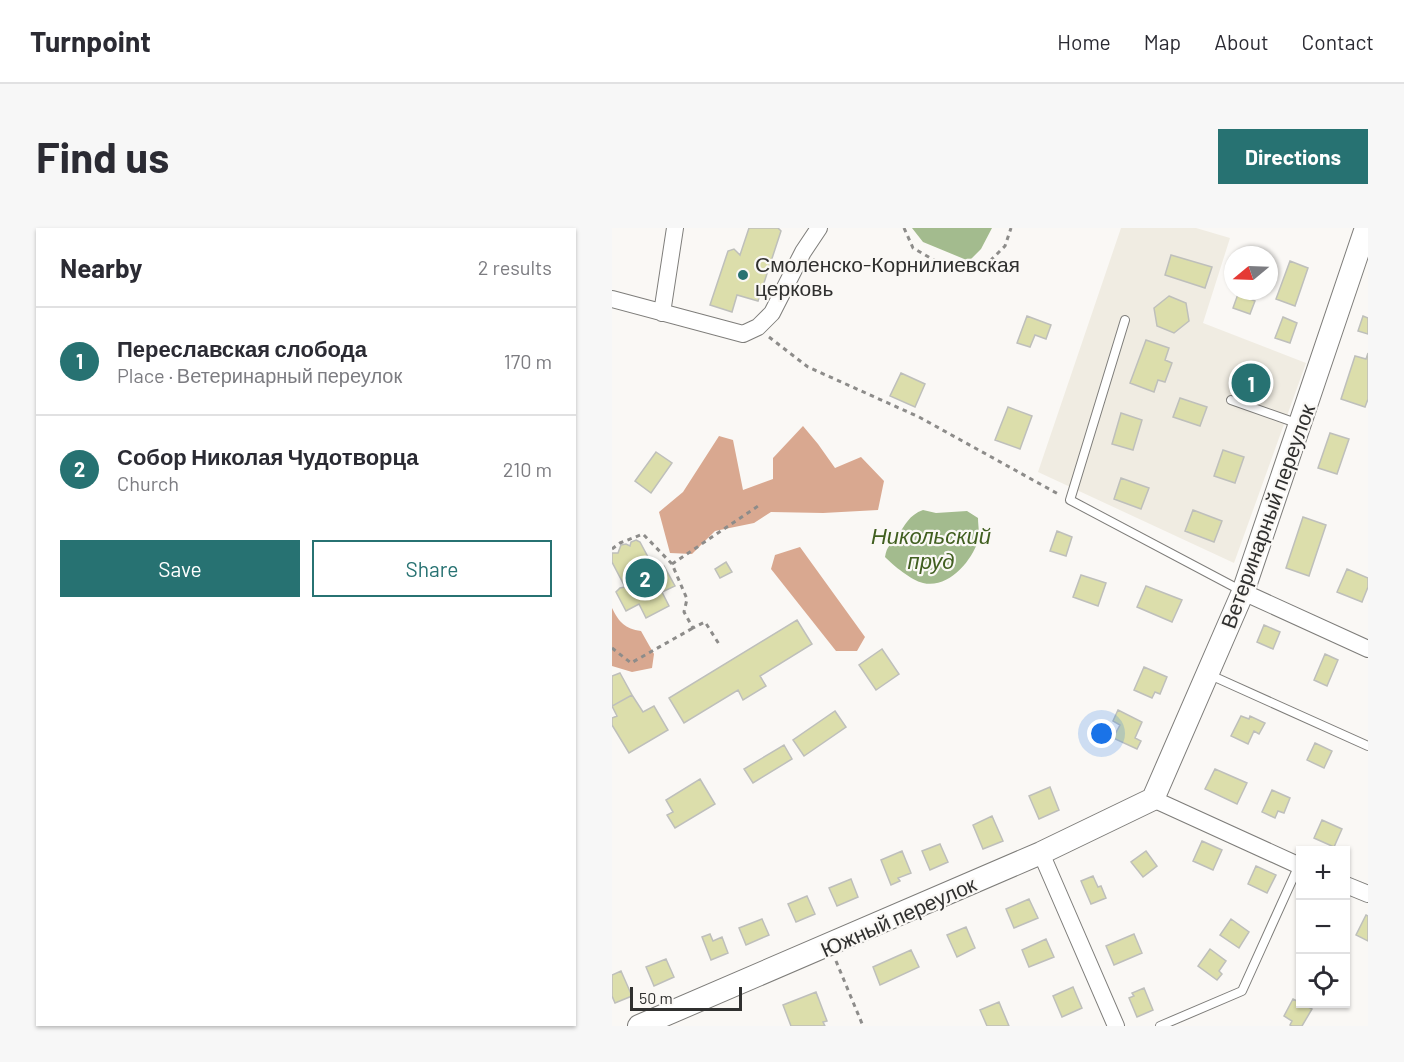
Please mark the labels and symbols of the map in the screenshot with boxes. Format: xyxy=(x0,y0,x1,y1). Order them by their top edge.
north arrow xyxy=(1224,246,1278,300)
place label: Смоленско-Корнилиевская церковь xyxy=(755,251,1020,300)
marker: Смоленско-Корнилиевская церковь xyxy=(736,268,750,282)
pin: 1 xyxy=(1232,360,1270,406)
street label: Ветеринарный переулок xyxy=(1215,400,1319,631)
water label: Никольский пруд xyxy=(871,522,991,574)
pin: 2 xyxy=(626,556,664,600)
your location xyxy=(1087,719,1116,748)
street label: Южный переулок xyxy=(816,870,980,961)
scale bar xyxy=(630,984,742,1012)

